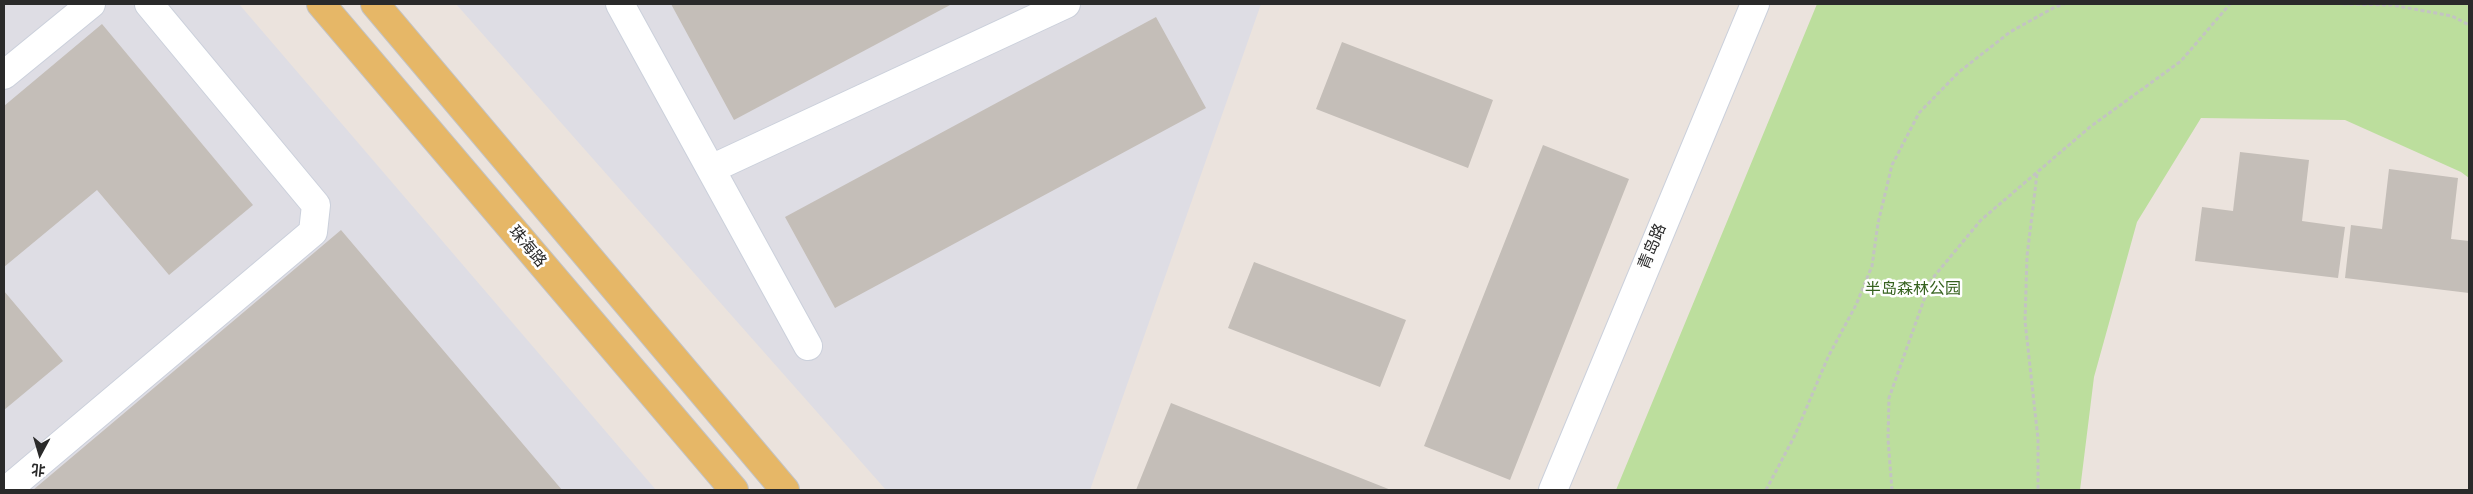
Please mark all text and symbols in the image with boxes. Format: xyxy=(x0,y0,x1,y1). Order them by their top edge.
street label: 青岛路 xyxy=(1635,221,1671,273)
street label: 珠海路 xyxy=(504,222,550,272)
park label: 半岛森林公园 xyxy=(1865,280,1961,300)
north arrow xyxy=(15,429,65,479)
text: 北 xyxy=(31,460,46,479)

